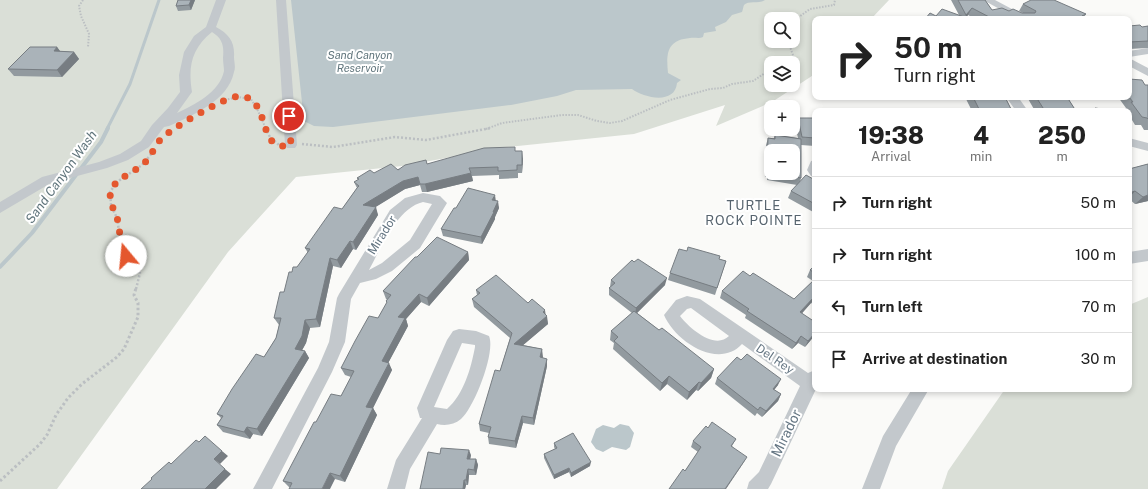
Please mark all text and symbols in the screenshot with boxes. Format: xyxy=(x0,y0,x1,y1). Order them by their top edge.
map controls xyxy=(764,12,800,180)
button: search xyxy=(764,12,800,48)
text: 50 m xyxy=(894,31,962,64)
icon: right xyxy=(828,32,880,84)
water label: Sand Canyon Reservoir xyxy=(328,49,392,74)
button: layers xyxy=(764,56,800,92)
text: Turn right xyxy=(894,65,976,86)
pin xyxy=(272,99,306,133)
button: + xyxy=(764,100,800,136)
icon: arrive xyxy=(278,105,300,127)
text: 19:38 xyxy=(858,121,924,149)
text: 4 xyxy=(973,121,989,149)
text: 250 xyxy=(1038,121,1086,149)
water label: Sand Canyon Wash xyxy=(22,128,100,226)
button: − xyxy=(764,144,800,180)
text: Arrival xyxy=(871,149,911,164)
text: min xyxy=(970,149,992,164)
text: m xyxy=(1056,149,1068,164)
icon: right xyxy=(828,192,850,214)
text: Turn right xyxy=(862,194,932,211)
text: 50 m xyxy=(1081,194,1116,211)
district label: TURTLE ROCK POINTE xyxy=(705,198,803,228)
street label: Mirador xyxy=(365,213,400,257)
position arrow xyxy=(105,235,147,277)
icon: right xyxy=(828,244,850,266)
text: Turn right xyxy=(862,246,932,263)
text: 100 m xyxy=(1075,246,1116,263)
icon: left xyxy=(828,296,850,318)
text: Turn left xyxy=(862,298,923,315)
text: 70 m xyxy=(1081,298,1116,315)
street label: Del Rey xyxy=(753,341,797,377)
icon: arrive xyxy=(828,348,850,370)
text: Arrive at destination xyxy=(862,350,1007,367)
text: 30 m xyxy=(1081,350,1116,367)
street label: Mirador xyxy=(768,407,804,459)

